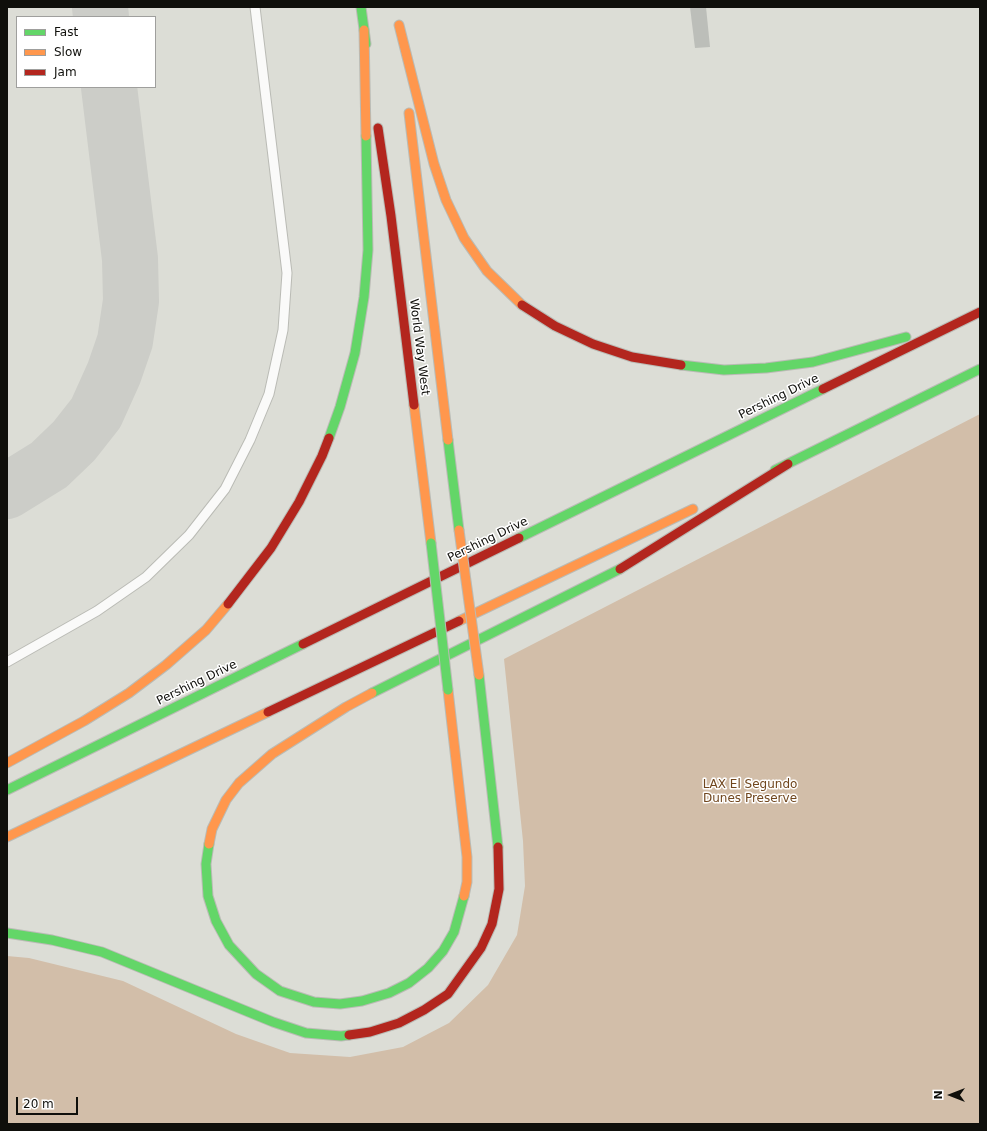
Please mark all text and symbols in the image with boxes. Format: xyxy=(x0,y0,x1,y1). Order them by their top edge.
legend xyxy=(16,16,156,88)
text: Fast xyxy=(54,25,78,39)
text: Slow xyxy=(54,45,82,59)
text: Jam xyxy=(54,65,77,79)
street label: World Way West xyxy=(406,298,432,396)
street label: Pershing Drive xyxy=(737,371,821,423)
street label: Pershing Drive xyxy=(446,514,530,566)
street label: Pershing Drive xyxy=(155,657,239,709)
park label: LAX El Segundo Dunes Preserve xyxy=(703,778,797,806)
north arrow xyxy=(931,1075,971,1115)
scale bar xyxy=(18,1089,80,1115)
text: N xyxy=(932,1090,945,1100)
text: 20 m xyxy=(23,1097,54,1111)

